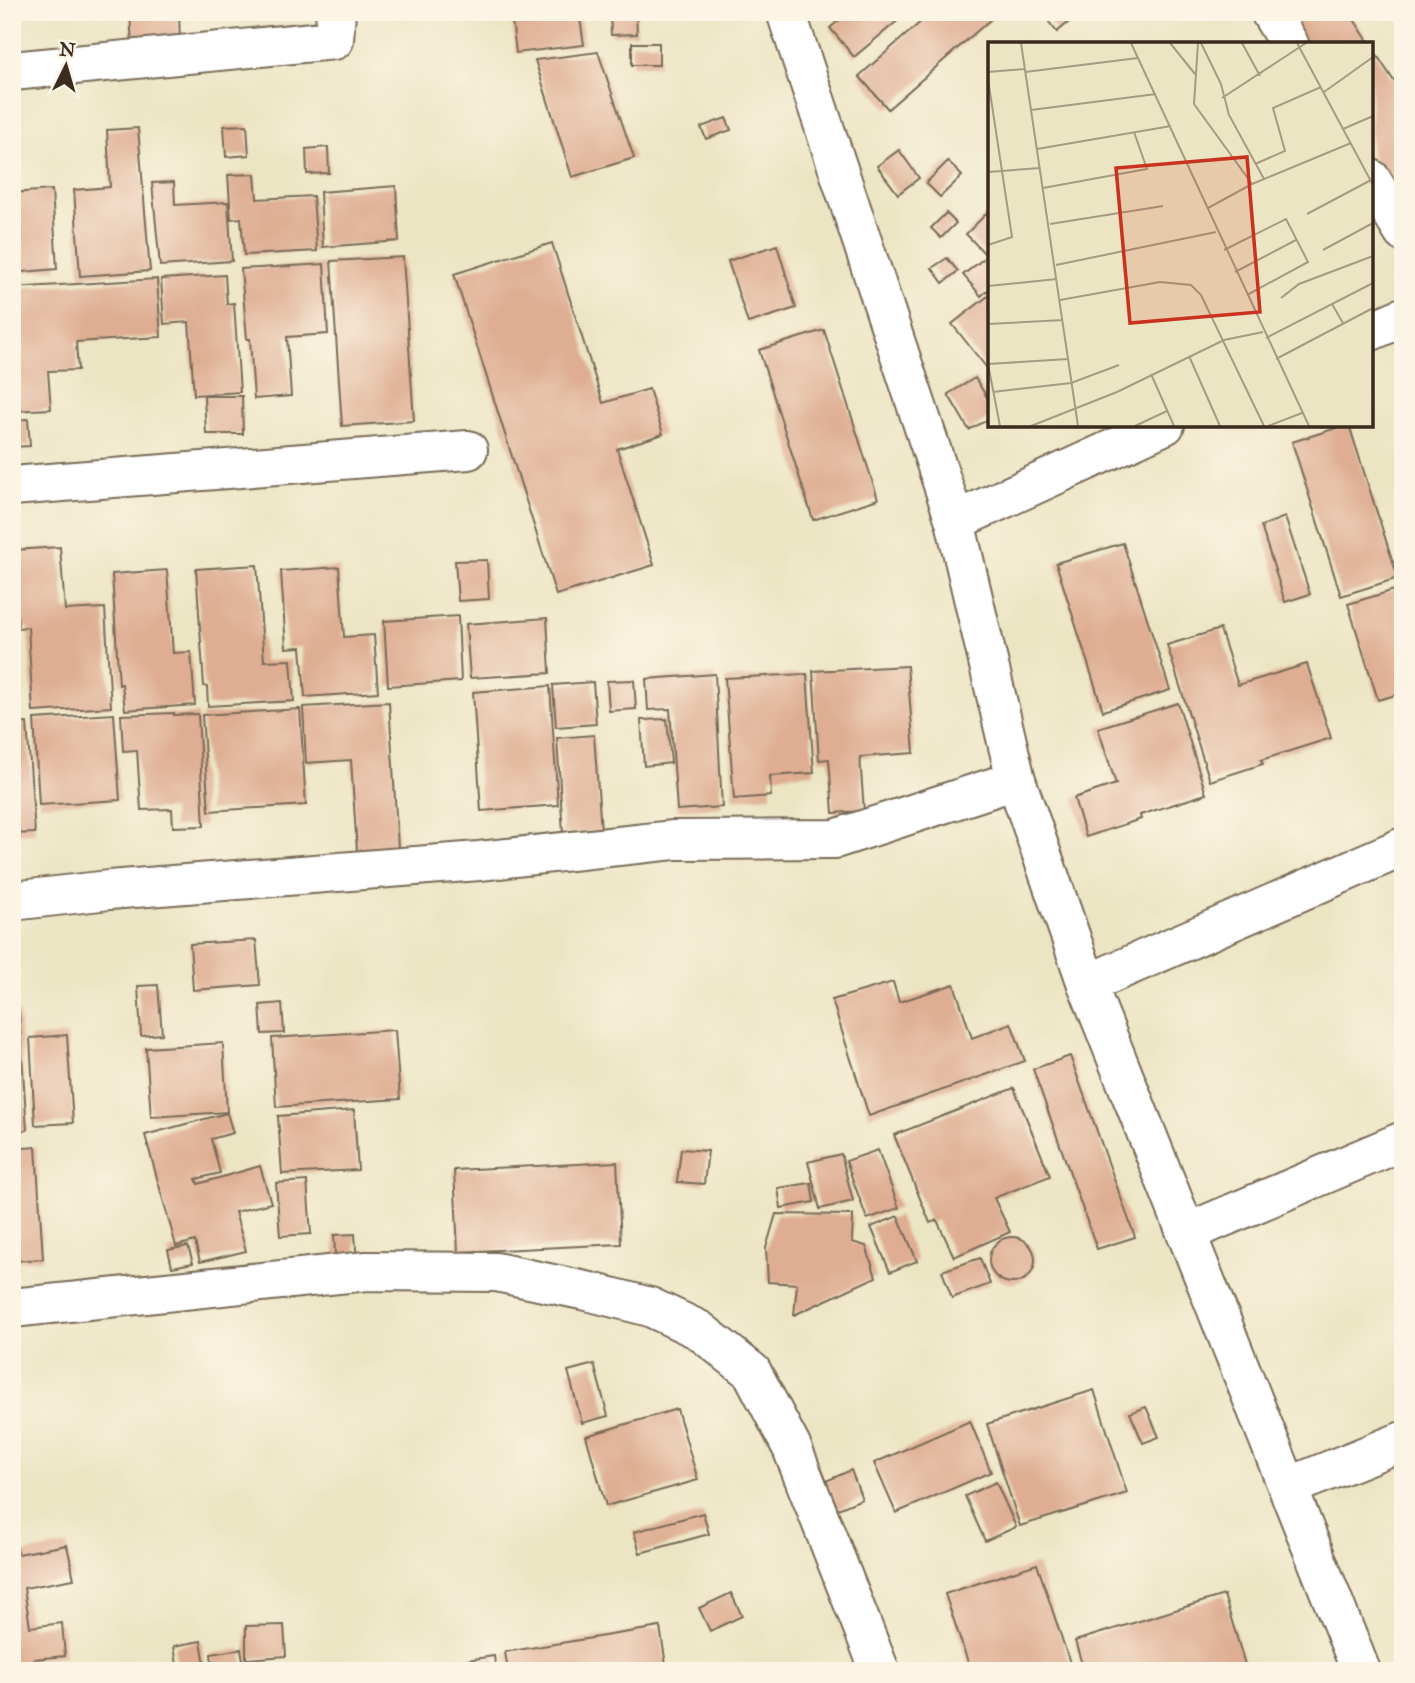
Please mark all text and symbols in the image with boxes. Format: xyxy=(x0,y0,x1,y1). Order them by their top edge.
north arrow xyxy=(32,32,102,102)
text: N xyxy=(58,37,76,62)
inset map xyxy=(988,42,1373,427)

